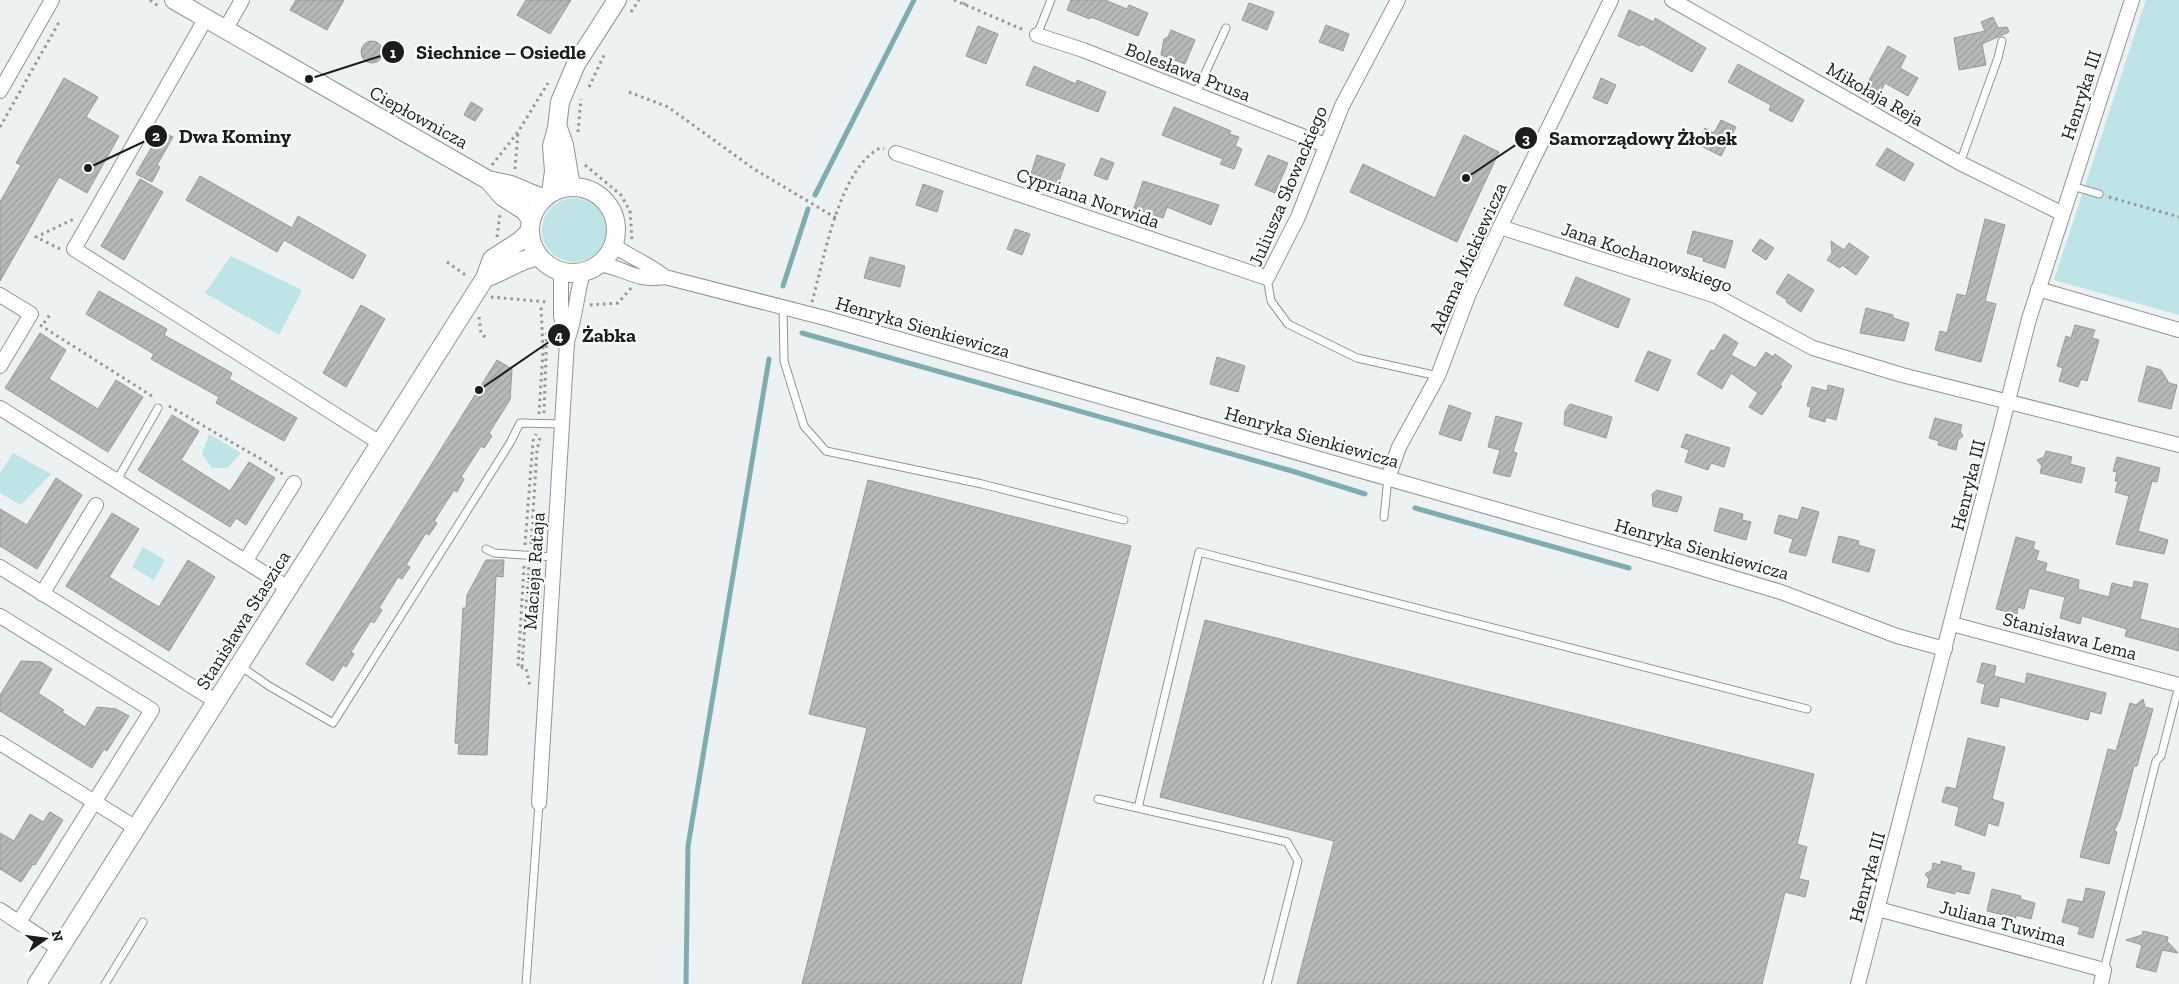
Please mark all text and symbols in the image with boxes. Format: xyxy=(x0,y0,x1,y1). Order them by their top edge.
callout: Siechnice – Osiedle xyxy=(381,35,596,70)
street label: Bolesława Prusa xyxy=(1122,37,1254,107)
text: Siechnice – Osiedle xyxy=(416,40,586,64)
text: 1 xyxy=(390,44,396,62)
street label: Henryka III xyxy=(2056,47,2106,143)
street label: Mikołaja Reja xyxy=(1822,57,1928,131)
street label: Ciepłownicza xyxy=(366,80,472,154)
street label: Juliusza Słowackiego xyxy=(1244,102,1332,270)
callout: Dwa Kominy xyxy=(143,118,301,153)
callout: Samorządowy Żłobek xyxy=(1513,121,1747,156)
text: Dwa Kominy xyxy=(179,124,292,148)
text: Samorządowy Żłobek xyxy=(1549,126,1737,150)
text: 2 xyxy=(152,127,160,145)
text: 3 xyxy=(1522,130,1530,148)
street label: Cypriana Norwida xyxy=(1013,163,1163,233)
street label: Adama Mickiewicza xyxy=(1424,179,1512,337)
street label: Jana Kochanowskiego xyxy=(1559,217,1736,297)
street label: Henryka Sienkiewicza xyxy=(833,291,1013,363)
callout: Żabka xyxy=(547,318,646,353)
text: Żabka xyxy=(582,323,636,347)
text: 4 xyxy=(555,327,564,345)
street label: Henryka Sienkiewicza xyxy=(1222,401,1402,473)
street label: Henryka III xyxy=(1946,437,1990,533)
street label: Macieja Rataja xyxy=(518,511,550,631)
street label: Henryka Sienkiewicza xyxy=(1612,513,1792,585)
street label: Stanisława Staszica xyxy=(191,546,295,694)
street label: Stanisława Lema xyxy=(2000,607,2140,665)
street label: Henryka III xyxy=(1844,829,1890,925)
street label: Juliana Tuwima xyxy=(1937,895,2069,951)
north arrow xyxy=(20,914,70,964)
text: N xyxy=(48,929,67,944)

